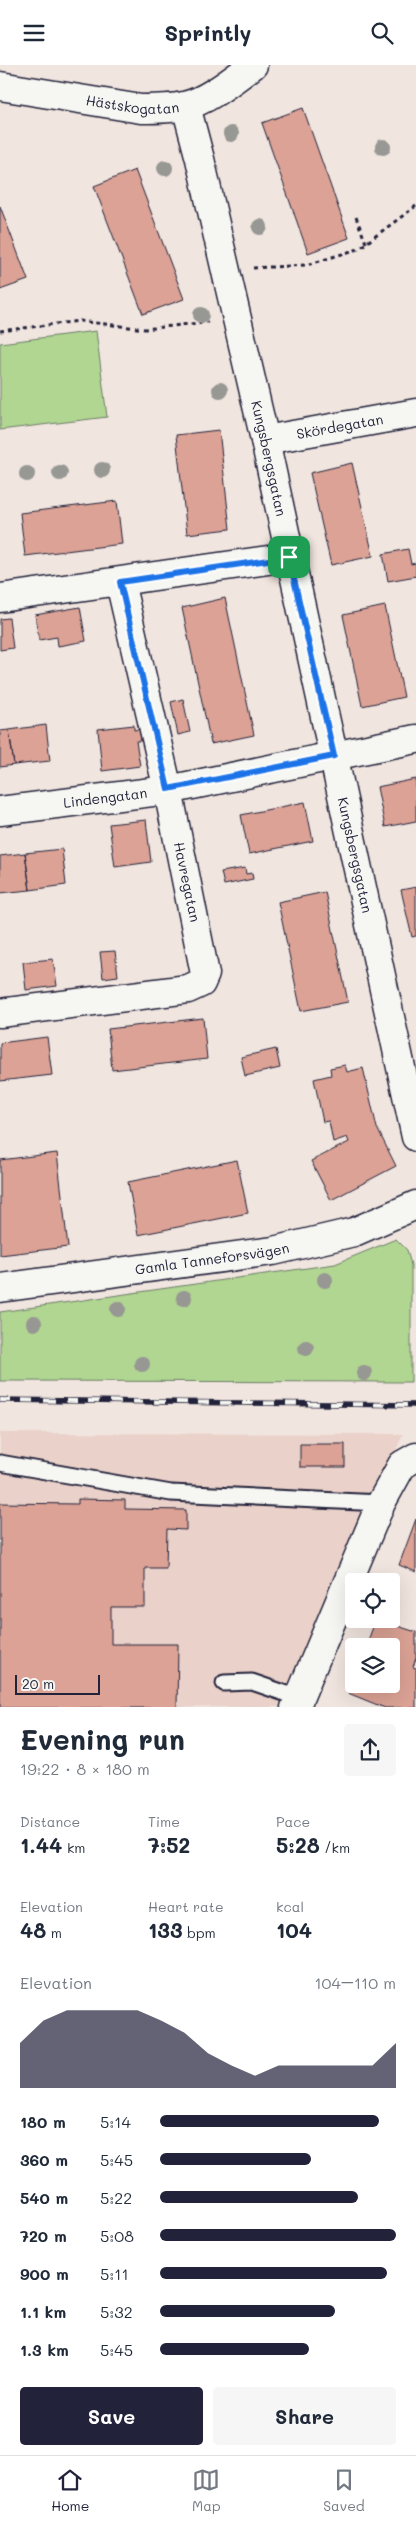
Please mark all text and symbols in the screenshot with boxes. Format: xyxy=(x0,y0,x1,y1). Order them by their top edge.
text: Sprintly xyxy=(165,18,251,47)
icon: menu xyxy=(20,19,48,47)
icon: search xyxy=(368,19,396,47)
street label: Hästskogatan xyxy=(85,90,180,118)
street label: Kungsbergsgatan xyxy=(247,399,291,518)
street label: Skördegatan xyxy=(295,409,385,443)
pin xyxy=(268,536,310,578)
icon: arrive xyxy=(275,543,303,571)
street label: Lindengatan xyxy=(62,783,148,812)
street label: Kungsbergsgatan xyxy=(334,795,377,915)
street label: Havregatan xyxy=(170,840,205,924)
street label: Gamla Tanneforsvägen xyxy=(134,1238,291,1279)
map controls xyxy=(345,1573,400,1693)
button: locate xyxy=(345,1573,400,1628)
button: layers xyxy=(345,1638,400,1693)
scale bar xyxy=(15,1673,100,1696)
text: 20 m xyxy=(22,1674,54,1693)
text: Evening run xyxy=(20,1721,185,1757)
button: share xyxy=(344,1724,396,1776)
text: 19:22 · 8 × 180 m xyxy=(20,1758,150,1779)
text: Distance xyxy=(20,1812,80,1831)
text: Time xyxy=(148,1812,180,1831)
text: Pace xyxy=(276,1812,310,1831)
text: 1.44 xyxy=(20,1831,62,1858)
text: 7:52 xyxy=(148,1831,190,1858)
text: 5:28 xyxy=(276,1831,320,1858)
text: km xyxy=(62,1838,85,1857)
text: /km xyxy=(320,1838,350,1857)
text: Elevation xyxy=(20,1897,83,1916)
text: Heart rate xyxy=(148,1897,224,1916)
text: kcal xyxy=(276,1897,304,1916)
text: 48 xyxy=(20,1916,46,1943)
text: 133 xyxy=(148,1916,183,1943)
text: 104 xyxy=(276,1916,312,1943)
text: m xyxy=(46,1923,62,1942)
text: bpm xyxy=(183,1923,216,1942)
text: Elevation xyxy=(20,1972,92,1993)
text: 104–110 m xyxy=(314,1972,396,1993)
text: 180 m xyxy=(20,2111,66,2132)
text: 5:14 xyxy=(100,2111,131,2132)
text: 360 m xyxy=(20,2149,68,2170)
text: 5:45 xyxy=(100,2149,133,2170)
text: 540 m xyxy=(20,2187,68,2208)
text: 5:22 xyxy=(100,2187,132,2208)
text: 720 m xyxy=(20,2225,67,2246)
text: 5:08 xyxy=(100,2225,134,2246)
text: 900 m xyxy=(20,2263,69,2284)
text: 5:11 xyxy=(100,2263,129,2284)
text: 1.1 km xyxy=(20,2301,66,2322)
text: 5:32 xyxy=(100,2301,133,2322)
text: 1.3 km xyxy=(20,2339,69,2360)
text: 5:45 xyxy=(100,2339,133,2360)
button: Save xyxy=(20,2387,203,2445)
button: Share xyxy=(213,2387,396,2445)
tab: Home xyxy=(51,2466,89,2515)
tab: Map xyxy=(192,2466,221,2515)
tab: Saved xyxy=(323,2466,365,2515)

